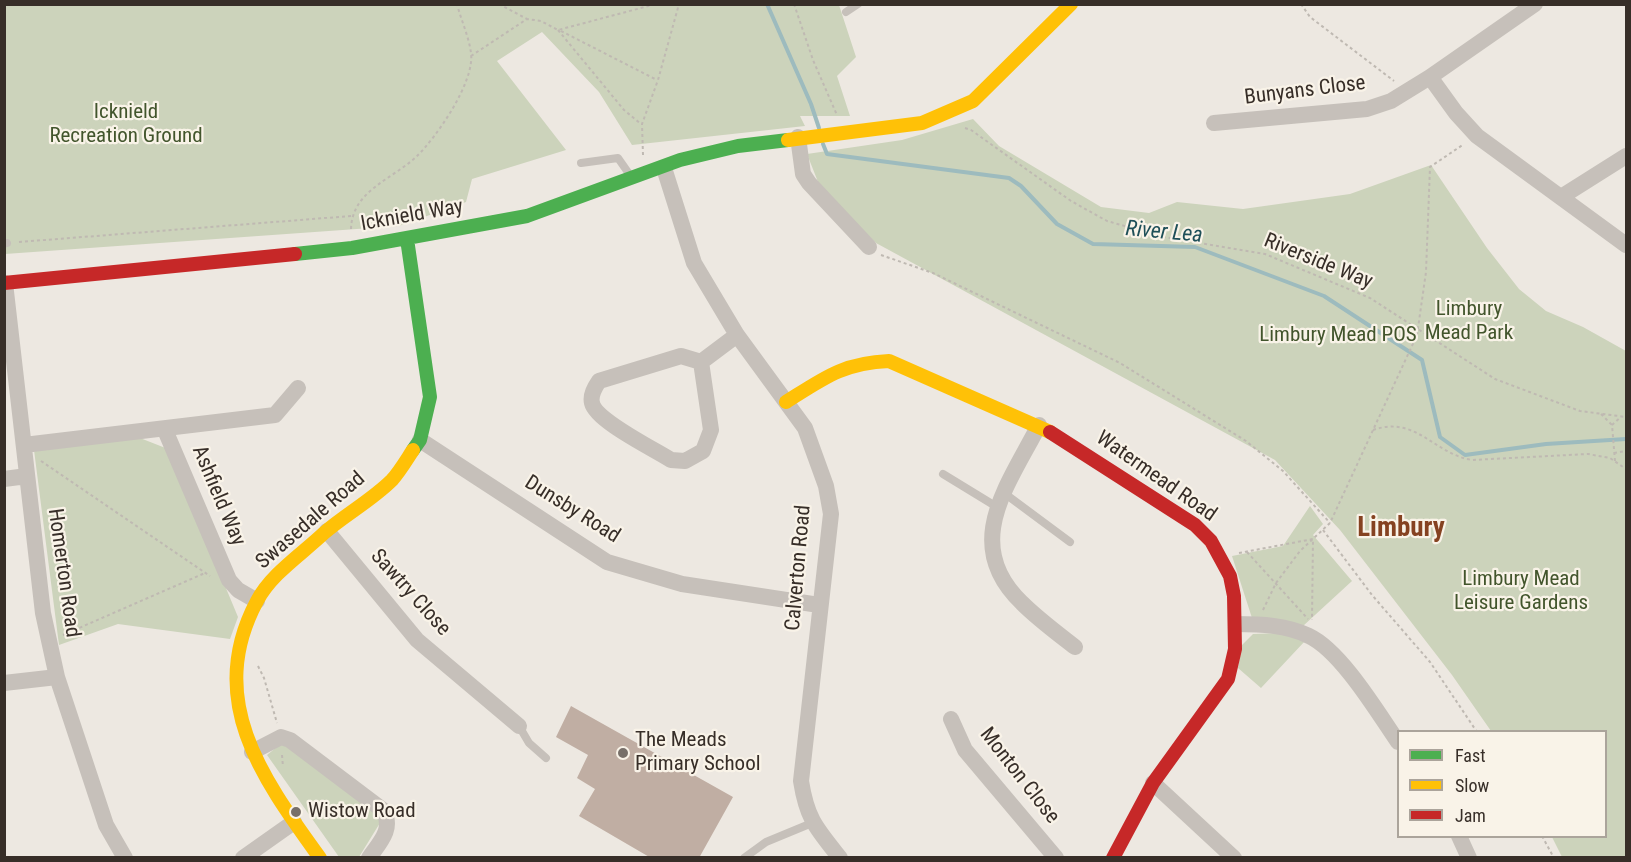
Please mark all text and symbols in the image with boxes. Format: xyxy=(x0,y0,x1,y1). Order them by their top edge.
street label: Bunyans Close xyxy=(1243,71,1367,111)
park label: Icknield Recreation Ground xyxy=(49,100,203,150)
street label: Icknield Way xyxy=(359,195,465,237)
water label: River Lea xyxy=(1124,216,1204,250)
street label: Riverside Way xyxy=(1260,229,1376,295)
park label: Limbury Mead Park xyxy=(1425,297,1513,347)
park label: Limbury Mead POS xyxy=(1259,323,1417,349)
street label: Watermead Road xyxy=(1091,426,1221,528)
street label: Ashfield Way xyxy=(186,442,250,550)
street label: Swasedale Road xyxy=(251,467,371,575)
street label: Dunsby Road xyxy=(520,471,624,549)
street label: Calverton Road xyxy=(781,504,817,632)
street label: Homerton Road xyxy=(41,507,85,639)
district label: Limbury xyxy=(1357,513,1445,545)
street label: Sawtry Close xyxy=(365,545,455,641)
park label: Limbury Mead Leisure Gardens xyxy=(1454,567,1588,617)
street label: Monton Close xyxy=(974,723,1064,829)
place label: The Meads Primary School xyxy=(635,728,761,778)
legend xyxy=(1397,730,1607,838)
text: Fast xyxy=(1455,745,1486,766)
marker: The Meads Primary School xyxy=(616,746,630,760)
text: Slow xyxy=(1455,775,1489,796)
place label: Wistow Road xyxy=(308,799,416,825)
marker: Wistow Road xyxy=(289,805,303,819)
text: Jam xyxy=(1455,805,1486,826)

